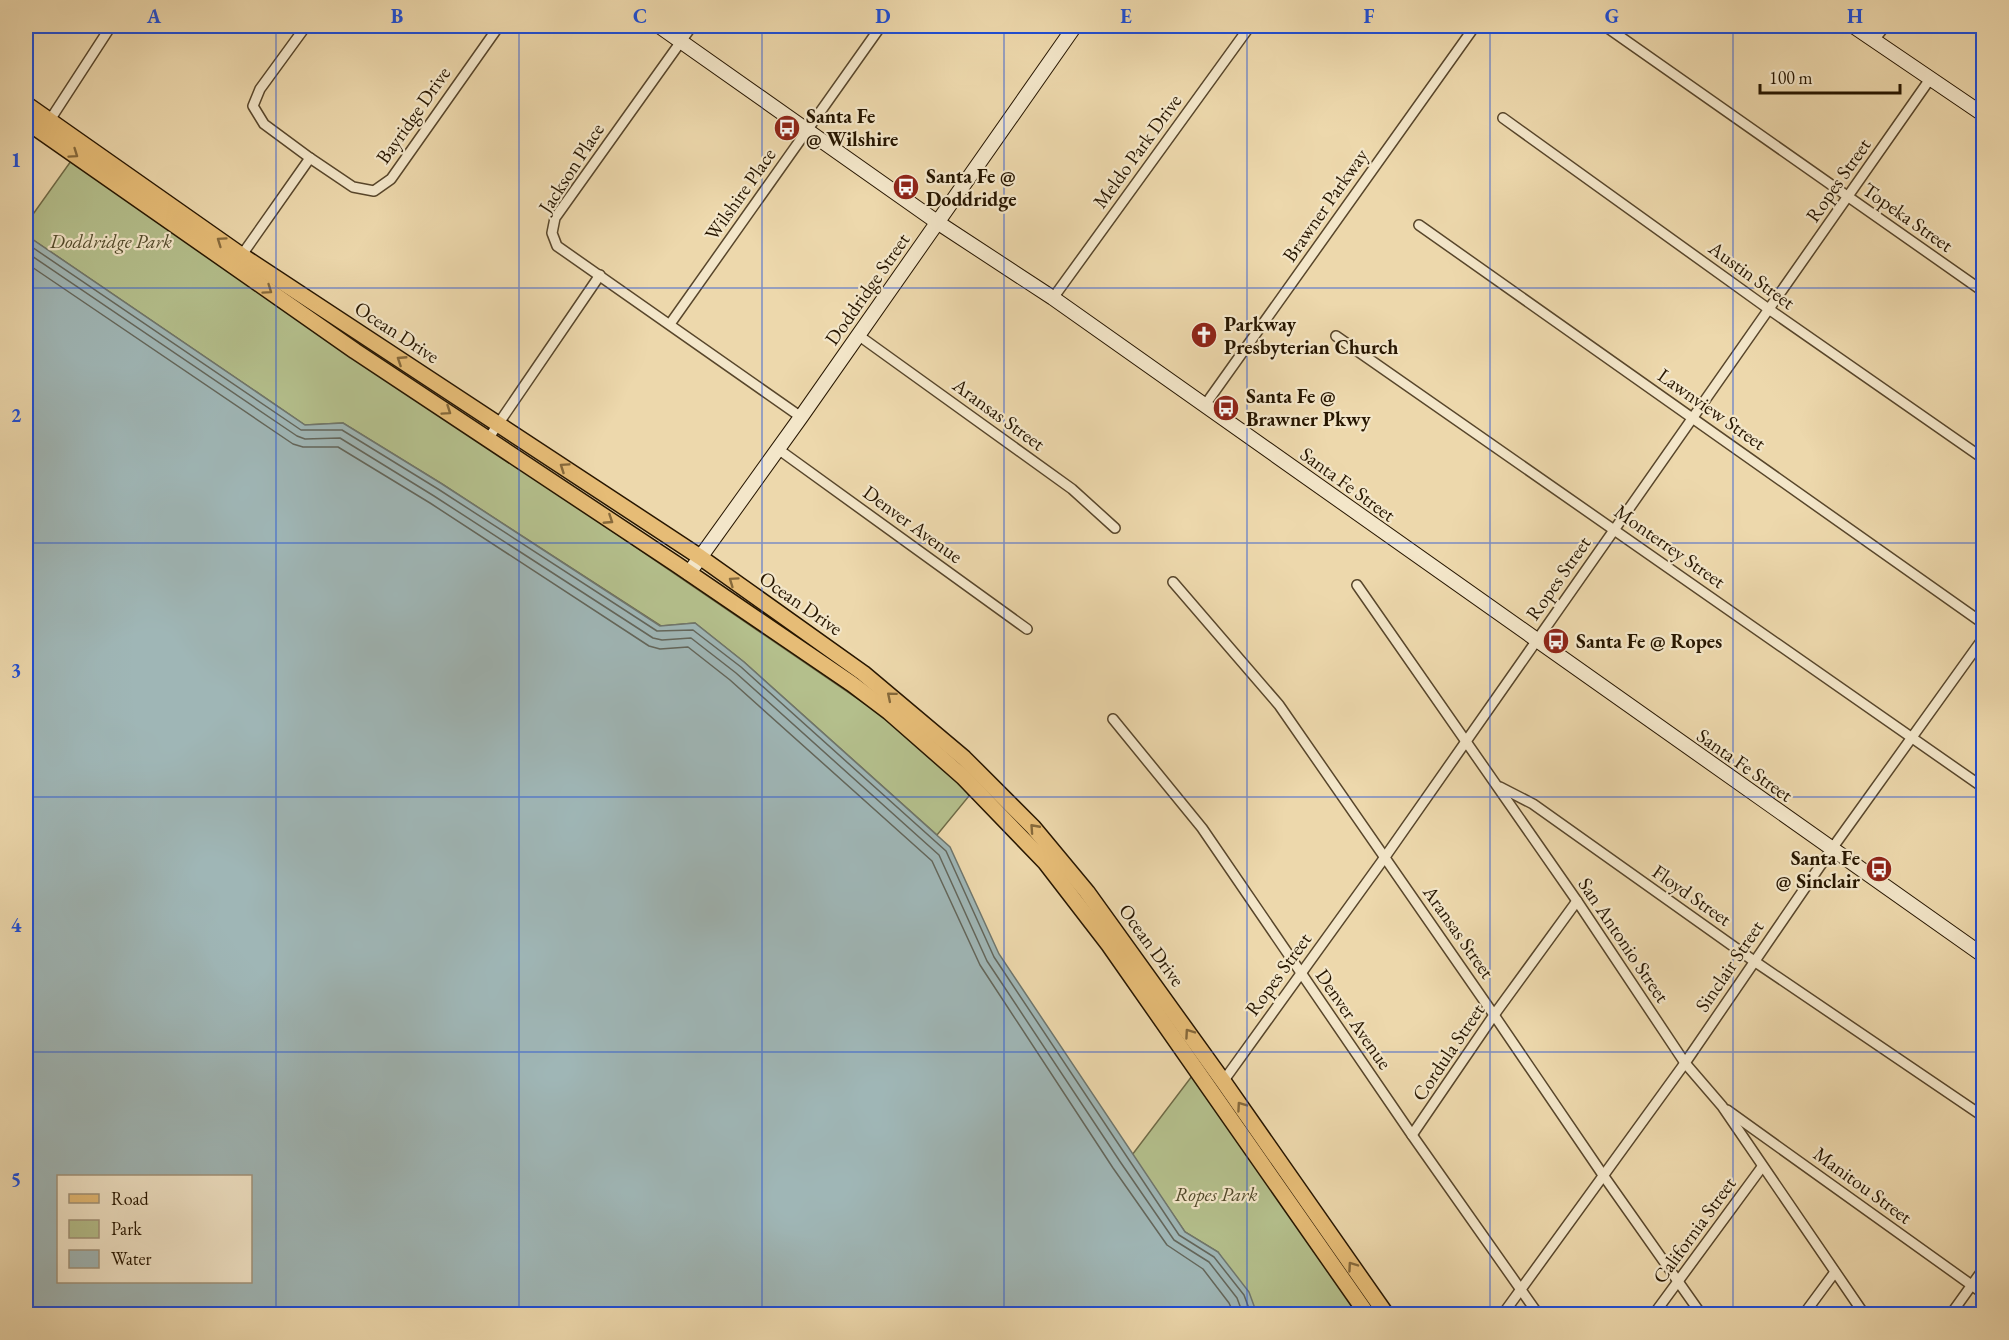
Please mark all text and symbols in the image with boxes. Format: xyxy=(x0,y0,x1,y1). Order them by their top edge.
text: A xyxy=(146,3,162,29)
text: B xyxy=(391,3,403,29)
text: C xyxy=(633,3,647,29)
text: D xyxy=(875,3,891,29)
text: E xyxy=(1120,3,1132,29)
text: F xyxy=(1364,3,1375,29)
text: G xyxy=(1605,3,1619,29)
text: H xyxy=(1847,3,1863,29)
scale bar xyxy=(1760,57,1900,95)
street label: Bayridge Drive xyxy=(370,61,456,169)
text: 100 m xyxy=(1769,66,1813,89)
street label: Meldo Park Drive xyxy=(1087,89,1187,213)
place label: Santa Fe @ Wilshire xyxy=(806,103,898,152)
bus stop icon: Santa Fe @ Wilshire xyxy=(772,113,802,143)
street label: Jackson Place xyxy=(531,118,610,220)
street label: Ropes Street xyxy=(1800,132,1877,227)
street label: Wilshire Place xyxy=(699,143,781,245)
street label: Brawner Parkway xyxy=(1276,143,1374,267)
text: 1 xyxy=(11,147,21,173)
one-way arrow xyxy=(67,147,78,158)
place label: Santa Fe @ Doddridge xyxy=(926,163,1017,212)
bus stop icon: Santa Fe @ Doddridge xyxy=(891,172,921,202)
street label: Topeka Street xyxy=(1858,176,1959,258)
street label: Doddridge Street xyxy=(819,227,916,350)
park label: Doddridge Park xyxy=(49,228,172,254)
street label: Austin Street xyxy=(1703,234,1801,315)
one-way arrow xyxy=(217,237,228,248)
one-way arrow xyxy=(261,283,272,294)
street label: Ocean Drive xyxy=(350,295,445,369)
place label: Parkway Presbyterian Church xyxy=(1224,311,1398,360)
church icon: Parkway Presbyterian Church xyxy=(1189,320,1219,350)
one-way arrow xyxy=(397,356,408,367)
street label: Lawnview Street xyxy=(1653,362,1772,456)
street label: Aransas Street xyxy=(947,371,1051,457)
place label: Santa Fe @ Brawner Pkwy xyxy=(1246,383,1371,432)
bus stop icon: Santa Fe @ Brawner Pkwy xyxy=(1211,393,1241,423)
text: 2 xyxy=(11,402,22,428)
one-way arrow xyxy=(440,404,451,415)
street label: Santa Fe Street xyxy=(1295,441,1401,528)
one-way arrow xyxy=(560,463,571,474)
street label: Denver Avenue xyxy=(858,479,968,569)
street label: Monterrey Street xyxy=(1609,498,1731,594)
one-way arrow xyxy=(602,513,613,524)
street label: Ropes Street xyxy=(1520,530,1597,625)
street label: Ocean Drive xyxy=(754,565,848,641)
one-way arrow xyxy=(729,577,740,588)
bus stop icon: Santa Fe @ Ropes xyxy=(1541,626,1571,656)
place label: Santa Fe @ Ropes xyxy=(1576,628,1722,654)
text: 3 xyxy=(11,657,21,683)
one-way arrow xyxy=(886,692,897,703)
street label: Santa Fe Street xyxy=(1692,722,1799,808)
one-way arrow xyxy=(1030,824,1041,834)
place label: Santa Fe @ Sinclair xyxy=(1776,845,1861,894)
bus stop icon: Santa Fe @ Sinclair xyxy=(1864,854,1894,884)
street label: Floyd Street xyxy=(1647,858,1737,932)
street label: San Antonio Street xyxy=(1572,872,1676,1008)
street label: Aransas Street xyxy=(1417,880,1501,984)
street label: Ocean Drive xyxy=(1113,899,1191,992)
text: 4 xyxy=(11,912,22,938)
street label: Sinclair Street xyxy=(1689,915,1770,1017)
street label: Ropes Street xyxy=(1239,927,1317,1021)
street label: Denver Avenue xyxy=(1310,964,1398,1075)
street label: Cordula Street xyxy=(1406,998,1491,1106)
one-way arrow xyxy=(1185,1029,1196,1040)
one-way arrow xyxy=(1237,1102,1248,1113)
street label: Manitou Street xyxy=(1809,1140,1918,1230)
text: 5 xyxy=(11,1166,21,1192)
street label: California Street xyxy=(1647,1171,1742,1288)
legend xyxy=(57,1175,252,1283)
park label: Ropes Park xyxy=(1175,1181,1257,1207)
text: Road xyxy=(111,1187,150,1210)
text: Park xyxy=(111,1217,142,1240)
text: Water xyxy=(111,1247,152,1270)
one-way arrow xyxy=(1348,1262,1359,1273)

